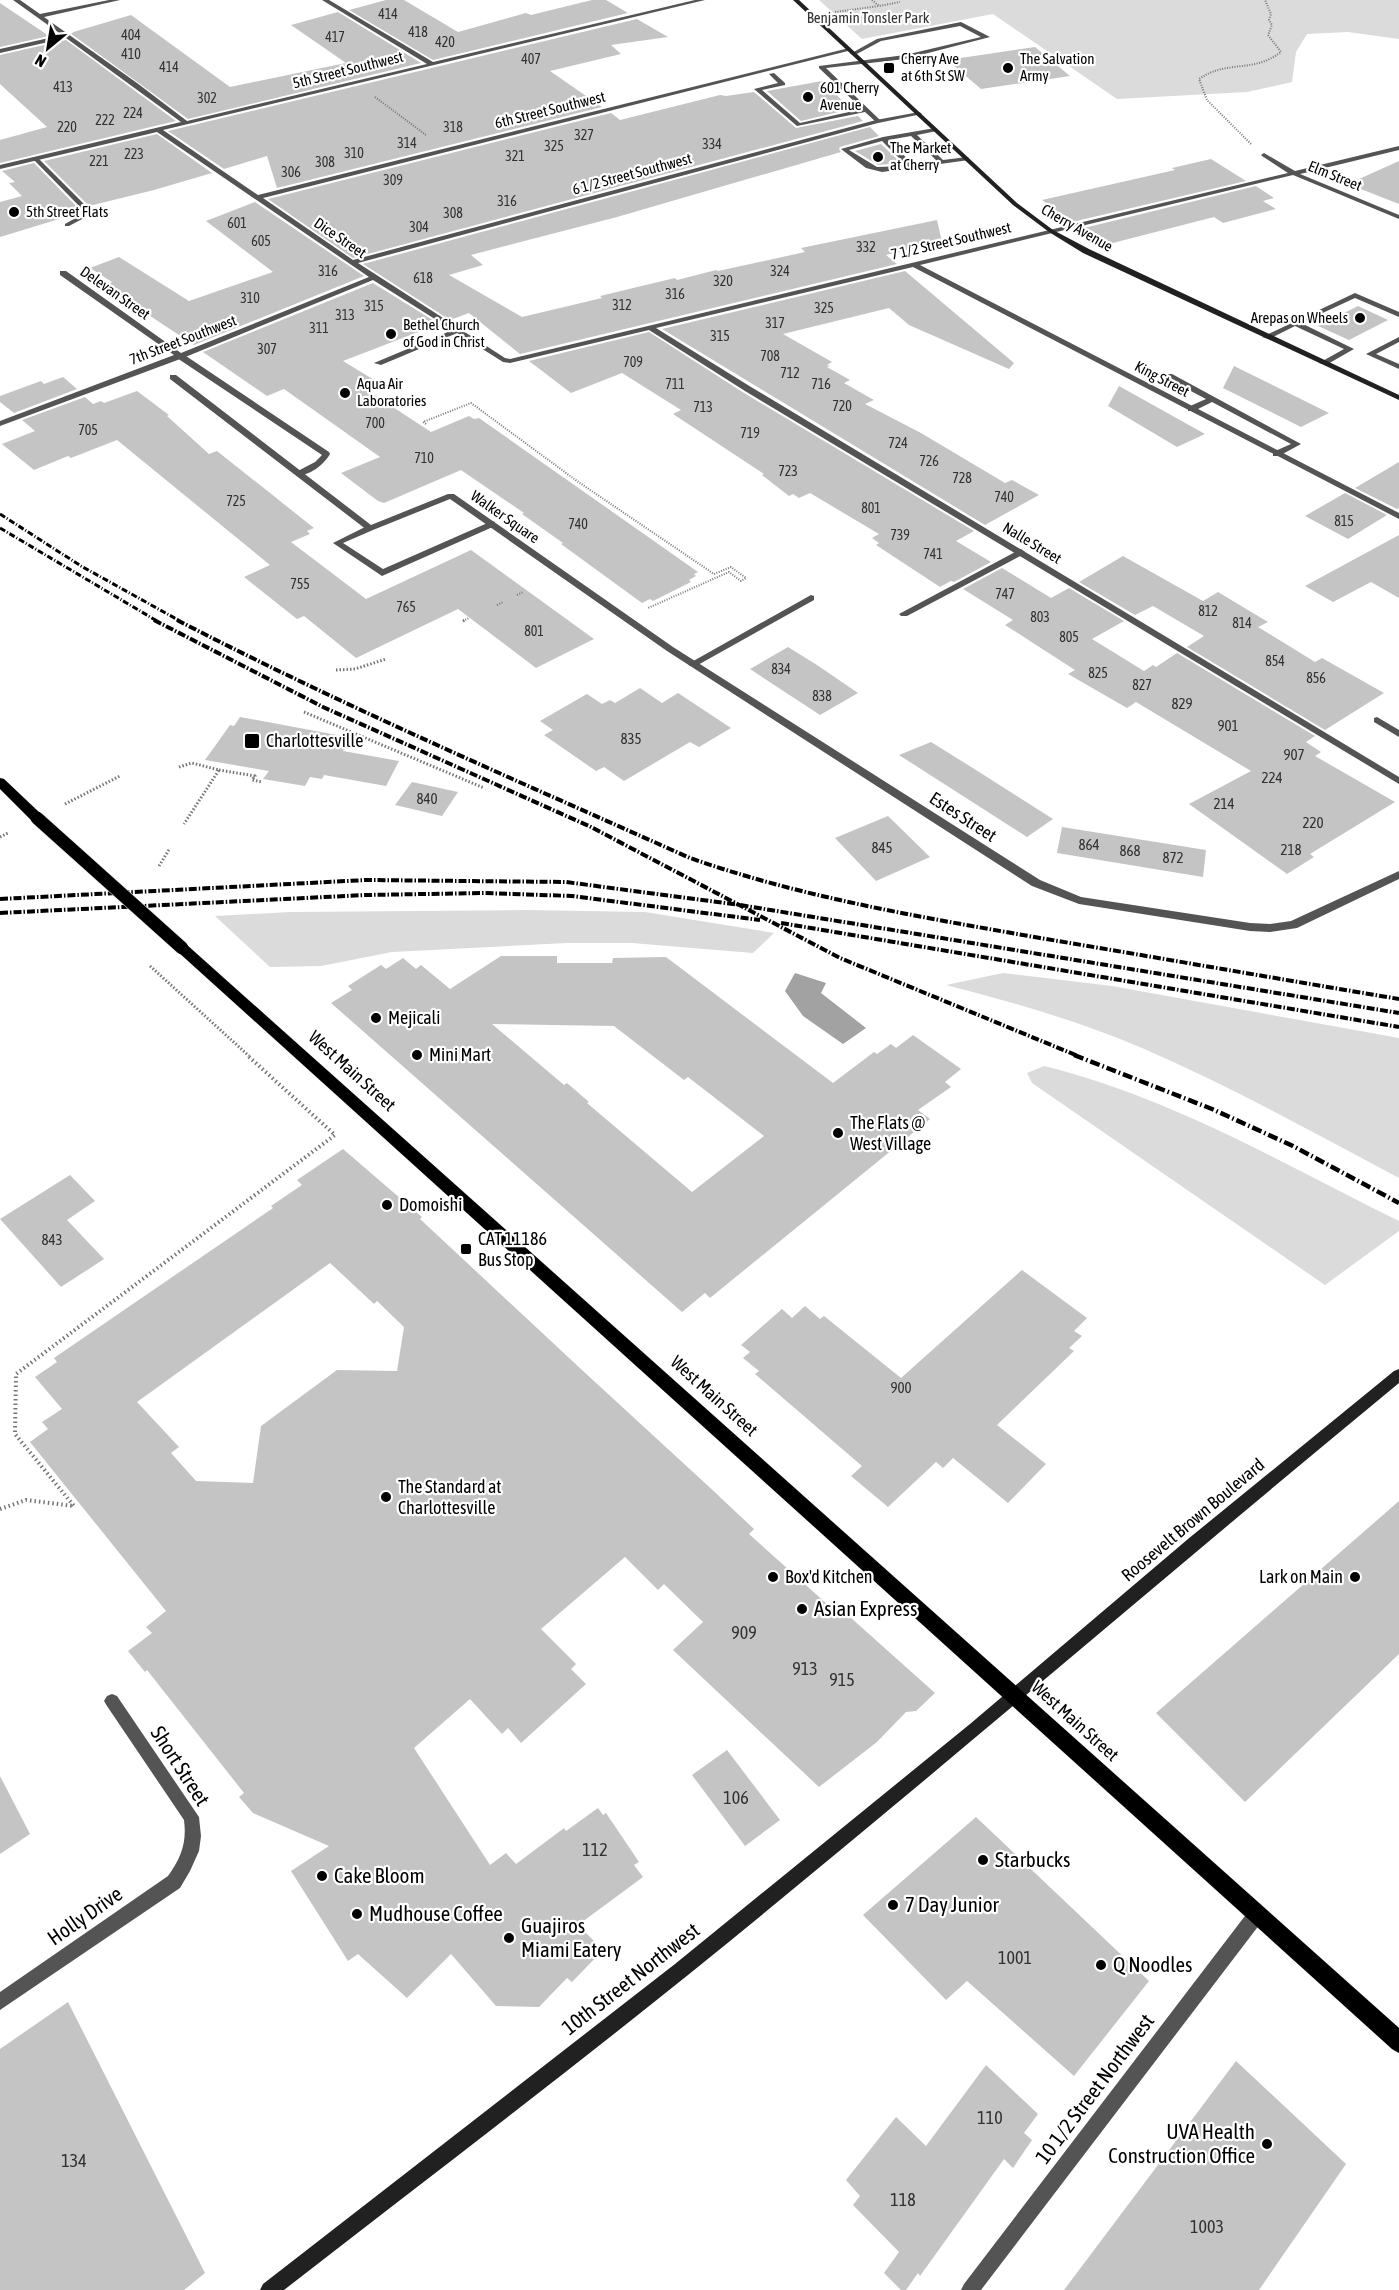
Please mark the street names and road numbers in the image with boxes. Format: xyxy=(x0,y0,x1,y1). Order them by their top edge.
street label: 5th Street Southwest xyxy=(291,48,405,91)
street label: 6th Street Southwest xyxy=(493,88,607,131)
street label: 6 1/2 Street Southwest xyxy=(570,149,693,198)
street label: Elm Street xyxy=(1306,157,1364,194)
street label: Cherry Avenue xyxy=(1039,200,1116,255)
street label: Dice Street xyxy=(311,214,370,261)
street label: 7 1/2 Street Southwest xyxy=(889,218,1013,263)
street label: Delevan Street xyxy=(77,262,153,323)
street label: 7th Street Southwest xyxy=(127,311,239,368)
street label: King Street xyxy=(1132,357,1192,400)
street label: Walker Square xyxy=(468,487,543,547)
street label: Nalle Street xyxy=(1000,518,1065,567)
street label: Estes Street xyxy=(926,787,1001,846)
street label: West Main Street xyxy=(304,1026,400,1115)
street label: West Main Street xyxy=(666,1351,762,1440)
street label: Roosevelt Brown Boulevard xyxy=(1117,1454,1268,1585)
street label: West Main Street xyxy=(1027,1676,1123,1765)
street label: Short Street xyxy=(146,1721,215,1810)
street label: Holly Drive xyxy=(43,1881,126,1949)
street label: 10th Street Northwest xyxy=(557,1917,704,2039)
street label: 10 1/2 Street Northwest xyxy=(1030,2009,1158,2168)

